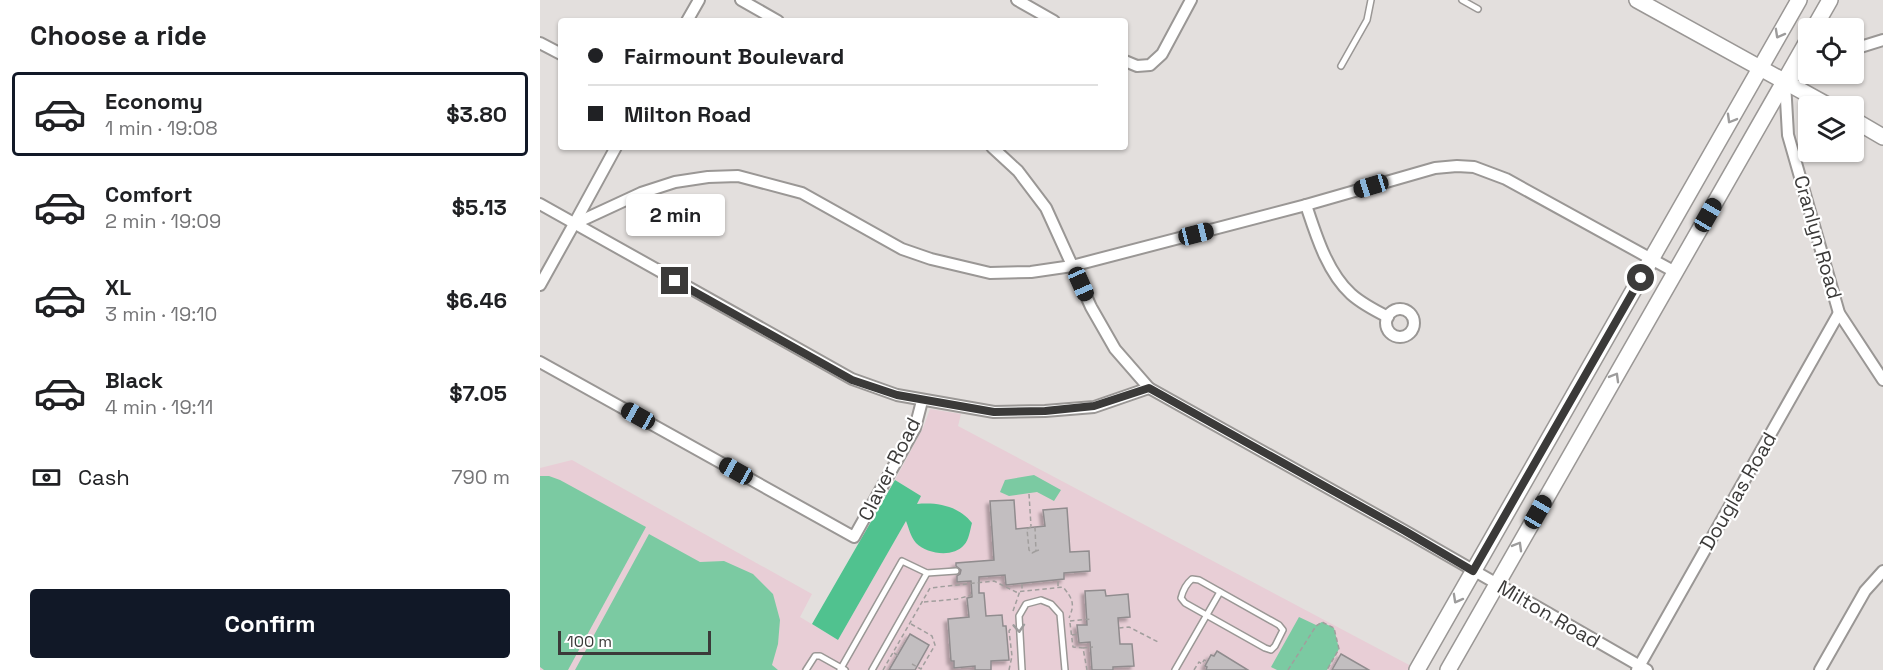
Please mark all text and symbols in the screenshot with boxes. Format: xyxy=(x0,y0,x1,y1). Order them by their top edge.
text: Choose a ride xyxy=(30,18,207,53)
map controls xyxy=(1798,18,1864,162)
button: locate xyxy=(1798,18,1864,84)
one-way arrow xyxy=(1775,28,1786,38)
text: Fairmount Boulevard xyxy=(624,42,844,70)
icon: car xyxy=(33,87,87,141)
text: Economy xyxy=(105,87,203,115)
button: layers xyxy=(1798,96,1864,162)
text: $3.80 xyxy=(446,100,507,128)
text: Milton Road xyxy=(624,100,751,128)
one-way arrow xyxy=(1727,113,1738,124)
text: 1 min · 19:08 xyxy=(105,115,218,141)
car xyxy=(1351,172,1391,200)
street label: Cranlyn Road xyxy=(1788,172,1848,302)
icon: car xyxy=(33,180,87,234)
text: Comfort xyxy=(105,180,193,208)
text: $5.13 xyxy=(452,193,507,221)
callout: 2 min xyxy=(626,194,724,236)
car xyxy=(1691,195,1725,235)
text: 2 min xyxy=(650,202,701,228)
text: 2 min · 19:09 xyxy=(105,208,221,234)
car xyxy=(1176,221,1216,247)
car xyxy=(1065,264,1097,304)
route start xyxy=(1627,264,1654,291)
route end xyxy=(661,267,688,294)
icon: car xyxy=(33,273,87,327)
text: XL xyxy=(105,273,131,301)
text: $6.46 xyxy=(446,286,507,314)
text: 3 min · 19:10 xyxy=(105,301,217,327)
icon: car xyxy=(33,366,87,420)
text: Black xyxy=(105,366,163,394)
one-way arrow xyxy=(1608,373,1619,383)
text: $7.05 xyxy=(449,379,507,407)
text: 4 min · 19:11 xyxy=(105,394,213,420)
car xyxy=(618,399,658,433)
street label: Claver Road xyxy=(852,413,926,525)
street label: Douglas Road xyxy=(1694,427,1782,555)
car xyxy=(716,454,756,488)
icon: cash xyxy=(30,461,63,494)
text: Cash xyxy=(78,463,130,491)
text: 790 m xyxy=(451,464,510,490)
car xyxy=(1521,492,1555,532)
one-way arrow xyxy=(1511,542,1523,552)
street label: Milton Road xyxy=(1493,574,1605,654)
button: Confirm xyxy=(30,589,510,658)
one-way arrow xyxy=(1453,593,1464,603)
one-way arrow xyxy=(1013,623,1026,632)
scale bar xyxy=(558,628,711,656)
text: 100 m xyxy=(567,631,612,652)

